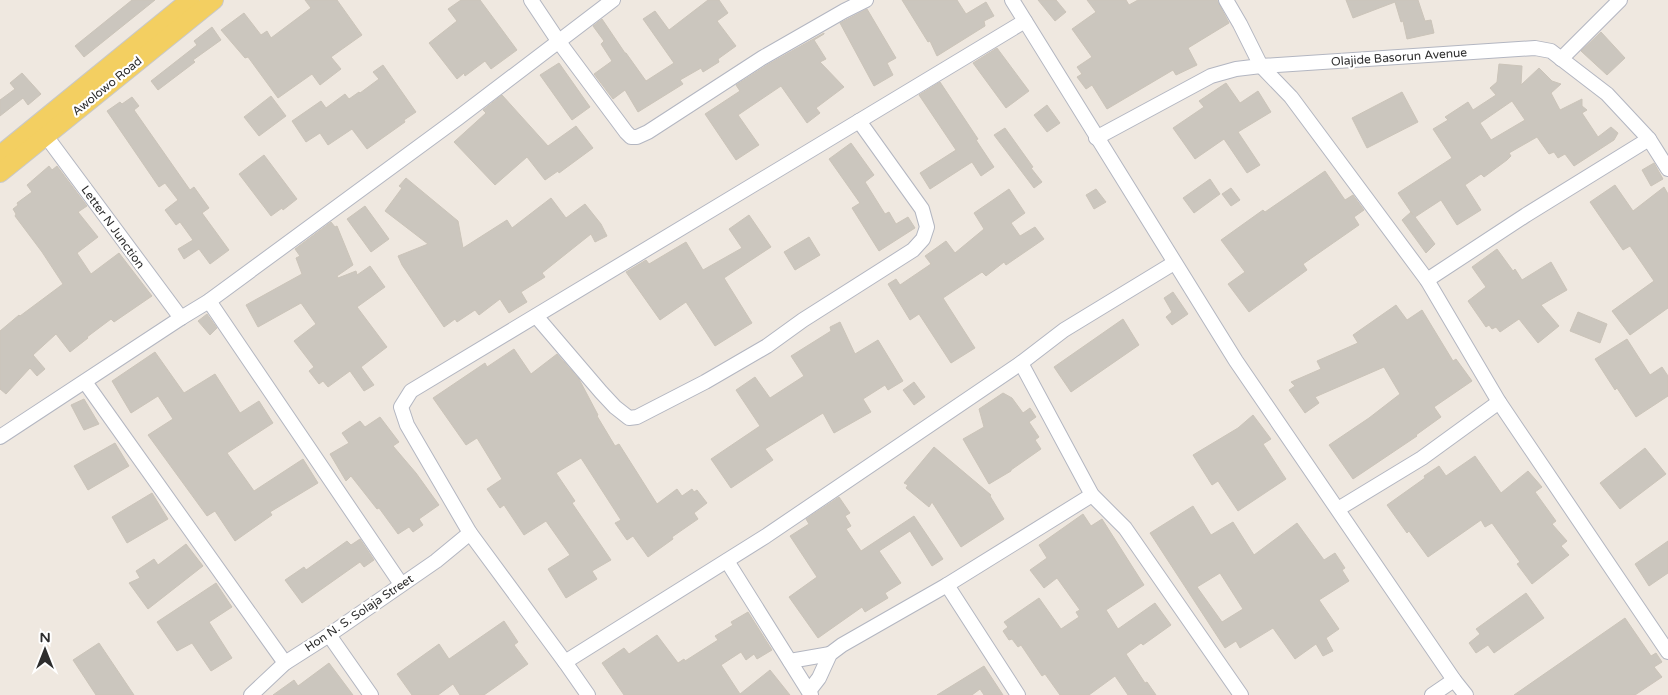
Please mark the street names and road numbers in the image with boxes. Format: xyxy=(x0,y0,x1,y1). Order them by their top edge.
street label: Olajide Basorun Avenue xyxy=(1331,45,1468,69)
street label: Awolowo Road xyxy=(69,54,145,118)
street label: Letter N Junction xyxy=(78,183,148,271)
street label: Hon N. S. Solaja Street xyxy=(302,571,416,655)

